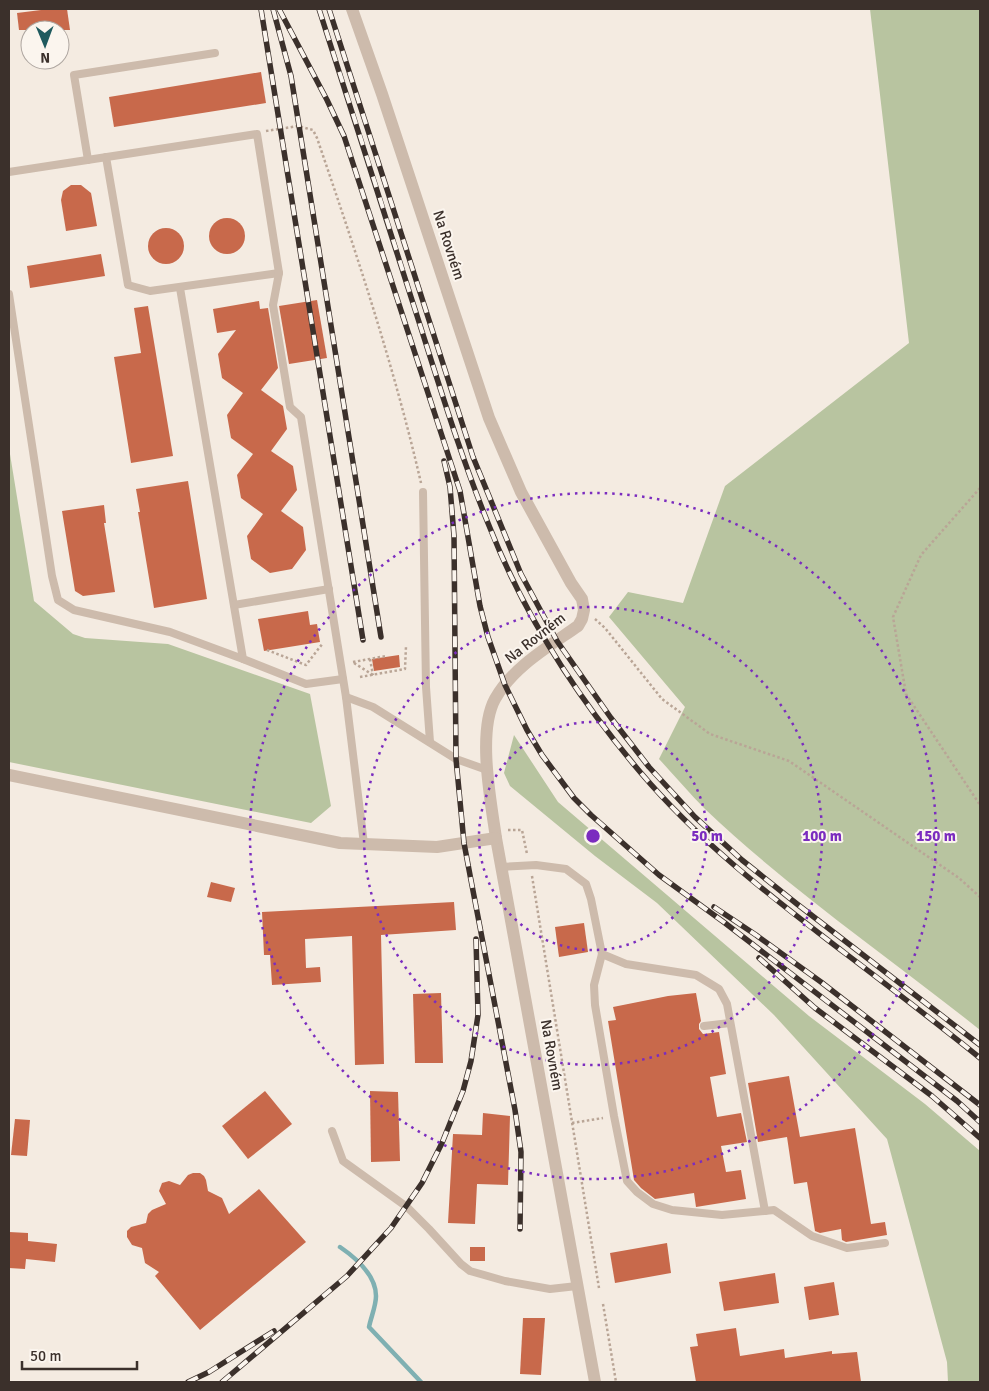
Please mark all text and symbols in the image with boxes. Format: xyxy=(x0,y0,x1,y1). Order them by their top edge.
north arrow xyxy=(20,20,70,70)
text: N xyxy=(40,49,50,66)
street label: Na Rovném xyxy=(429,208,469,282)
street label: Na Rovném xyxy=(501,609,569,667)
centre of rings xyxy=(584,827,602,845)
text: 50 m xyxy=(691,827,723,845)
text: 100 m xyxy=(802,827,842,845)
text: 150 m xyxy=(916,827,956,845)
street label: Na Rovném xyxy=(537,1018,567,1092)
scale bar xyxy=(22,1338,138,1370)
text: 50 m xyxy=(30,1347,61,1365)

